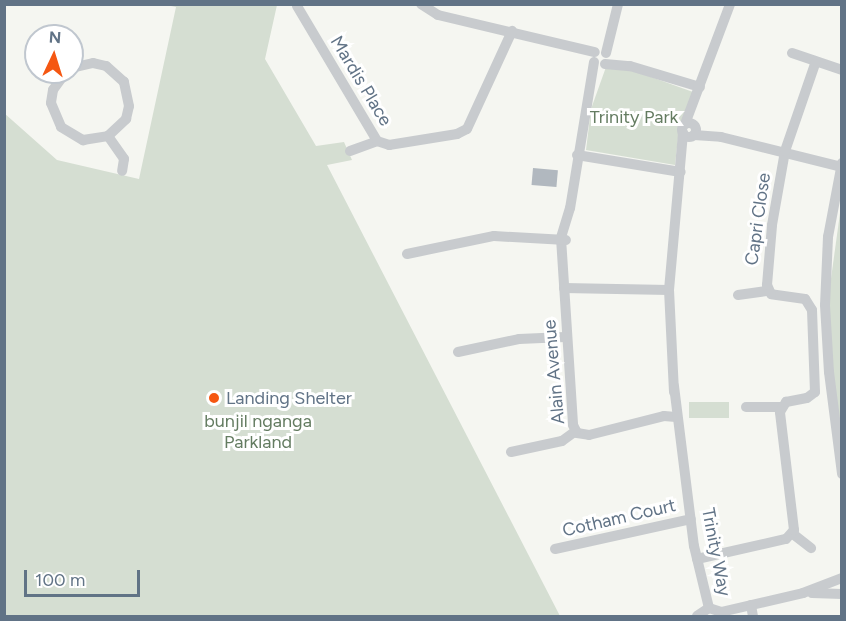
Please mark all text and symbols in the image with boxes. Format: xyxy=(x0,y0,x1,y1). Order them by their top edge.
north arrow xyxy=(24,24,84,84)
text: N xyxy=(48,28,62,47)
street label: Mardis Place xyxy=(326,32,396,130)
park label: Trinity Park xyxy=(590,106,678,128)
street label: Capri Close xyxy=(741,171,775,267)
street label: Alain Avenue xyxy=(539,319,569,425)
place label: Landing Shelter xyxy=(226,387,352,409)
marker: Landing Shelter xyxy=(207,391,221,405)
park label: bunjil nganga Parkland xyxy=(204,411,312,454)
street label: Cotham Court xyxy=(560,494,678,542)
street label: Trinity Way xyxy=(697,506,735,598)
scale bar xyxy=(27,558,142,596)
text: 100 m xyxy=(35,569,85,591)

